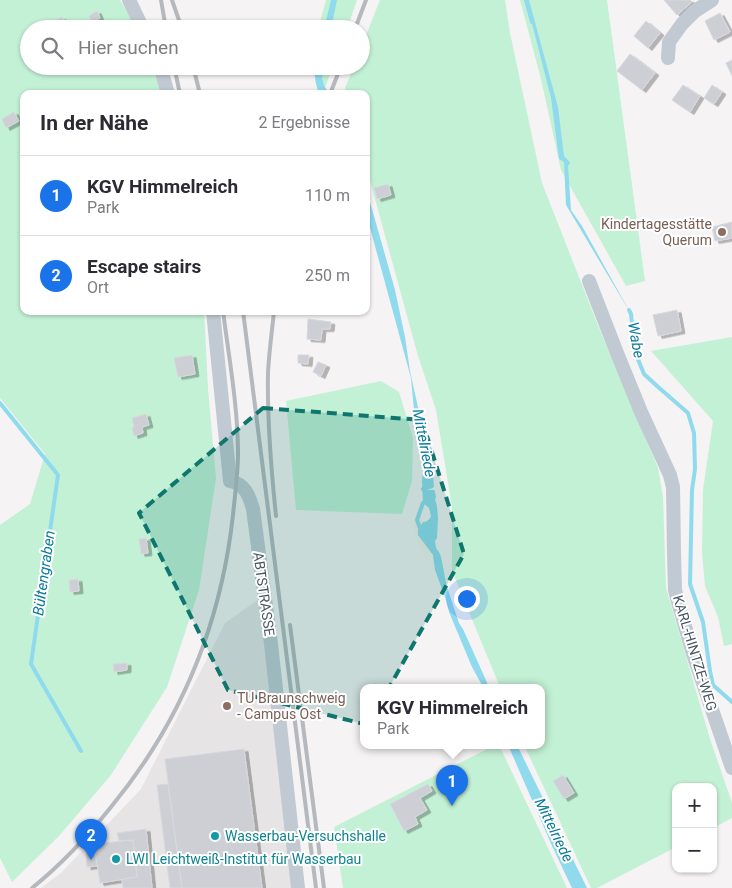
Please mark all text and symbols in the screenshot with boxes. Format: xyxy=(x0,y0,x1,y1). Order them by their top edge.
search box xyxy=(20,20,370,75)
icon: search xyxy=(38,34,66,62)
text: Hier suchen xyxy=(78,36,179,59)
text: In der Nähe xyxy=(40,111,148,135)
text: 2 Ergebnisse xyxy=(258,113,350,132)
text: KGV Himmelreich xyxy=(87,175,238,198)
text: 1 xyxy=(51,186,61,205)
text: 110 m xyxy=(305,186,350,205)
text: Park xyxy=(87,198,119,217)
place label: Kindertagesstätte Querum xyxy=(601,216,712,248)
marker: Kindertagesstätte Querum xyxy=(716,226,728,238)
text: Escape stairs xyxy=(87,255,201,278)
text: 2 xyxy=(51,266,61,285)
text: 250 m xyxy=(305,266,350,285)
text: Ort xyxy=(87,278,109,297)
water label: Wabe xyxy=(624,320,648,360)
water label: Mittelriede xyxy=(409,407,439,479)
water label: Bültengraben xyxy=(29,529,59,617)
street label: ABTSTRASSE xyxy=(250,551,278,637)
your location xyxy=(454,586,480,612)
street label: KARL-HINTZE-WEG xyxy=(670,593,720,713)
popup xyxy=(360,684,545,749)
place label: TU Braunschweig - Campus Ost xyxy=(237,690,346,722)
text: KGV Himmelreich xyxy=(377,696,528,719)
marker: TU Braunschweig - Campus Ost xyxy=(221,700,233,712)
text: Park xyxy=(377,719,409,738)
pin: 1 xyxy=(436,765,468,806)
map controls xyxy=(672,783,717,873)
button: + xyxy=(672,783,717,828)
water label: Mittelriede xyxy=(531,795,577,865)
pin: 2 xyxy=(75,819,107,860)
place label: Wasserbau-Versuchshalle xyxy=(225,828,386,844)
button: − xyxy=(672,828,717,873)
marker: Wasserbau-Versuchshalle xyxy=(209,830,221,842)
place label: LWI Leichtweiß-Institut für Wasserbau xyxy=(126,851,361,867)
marker: LWI Leichtweiß-Institut für Wasserbau xyxy=(110,853,122,865)

